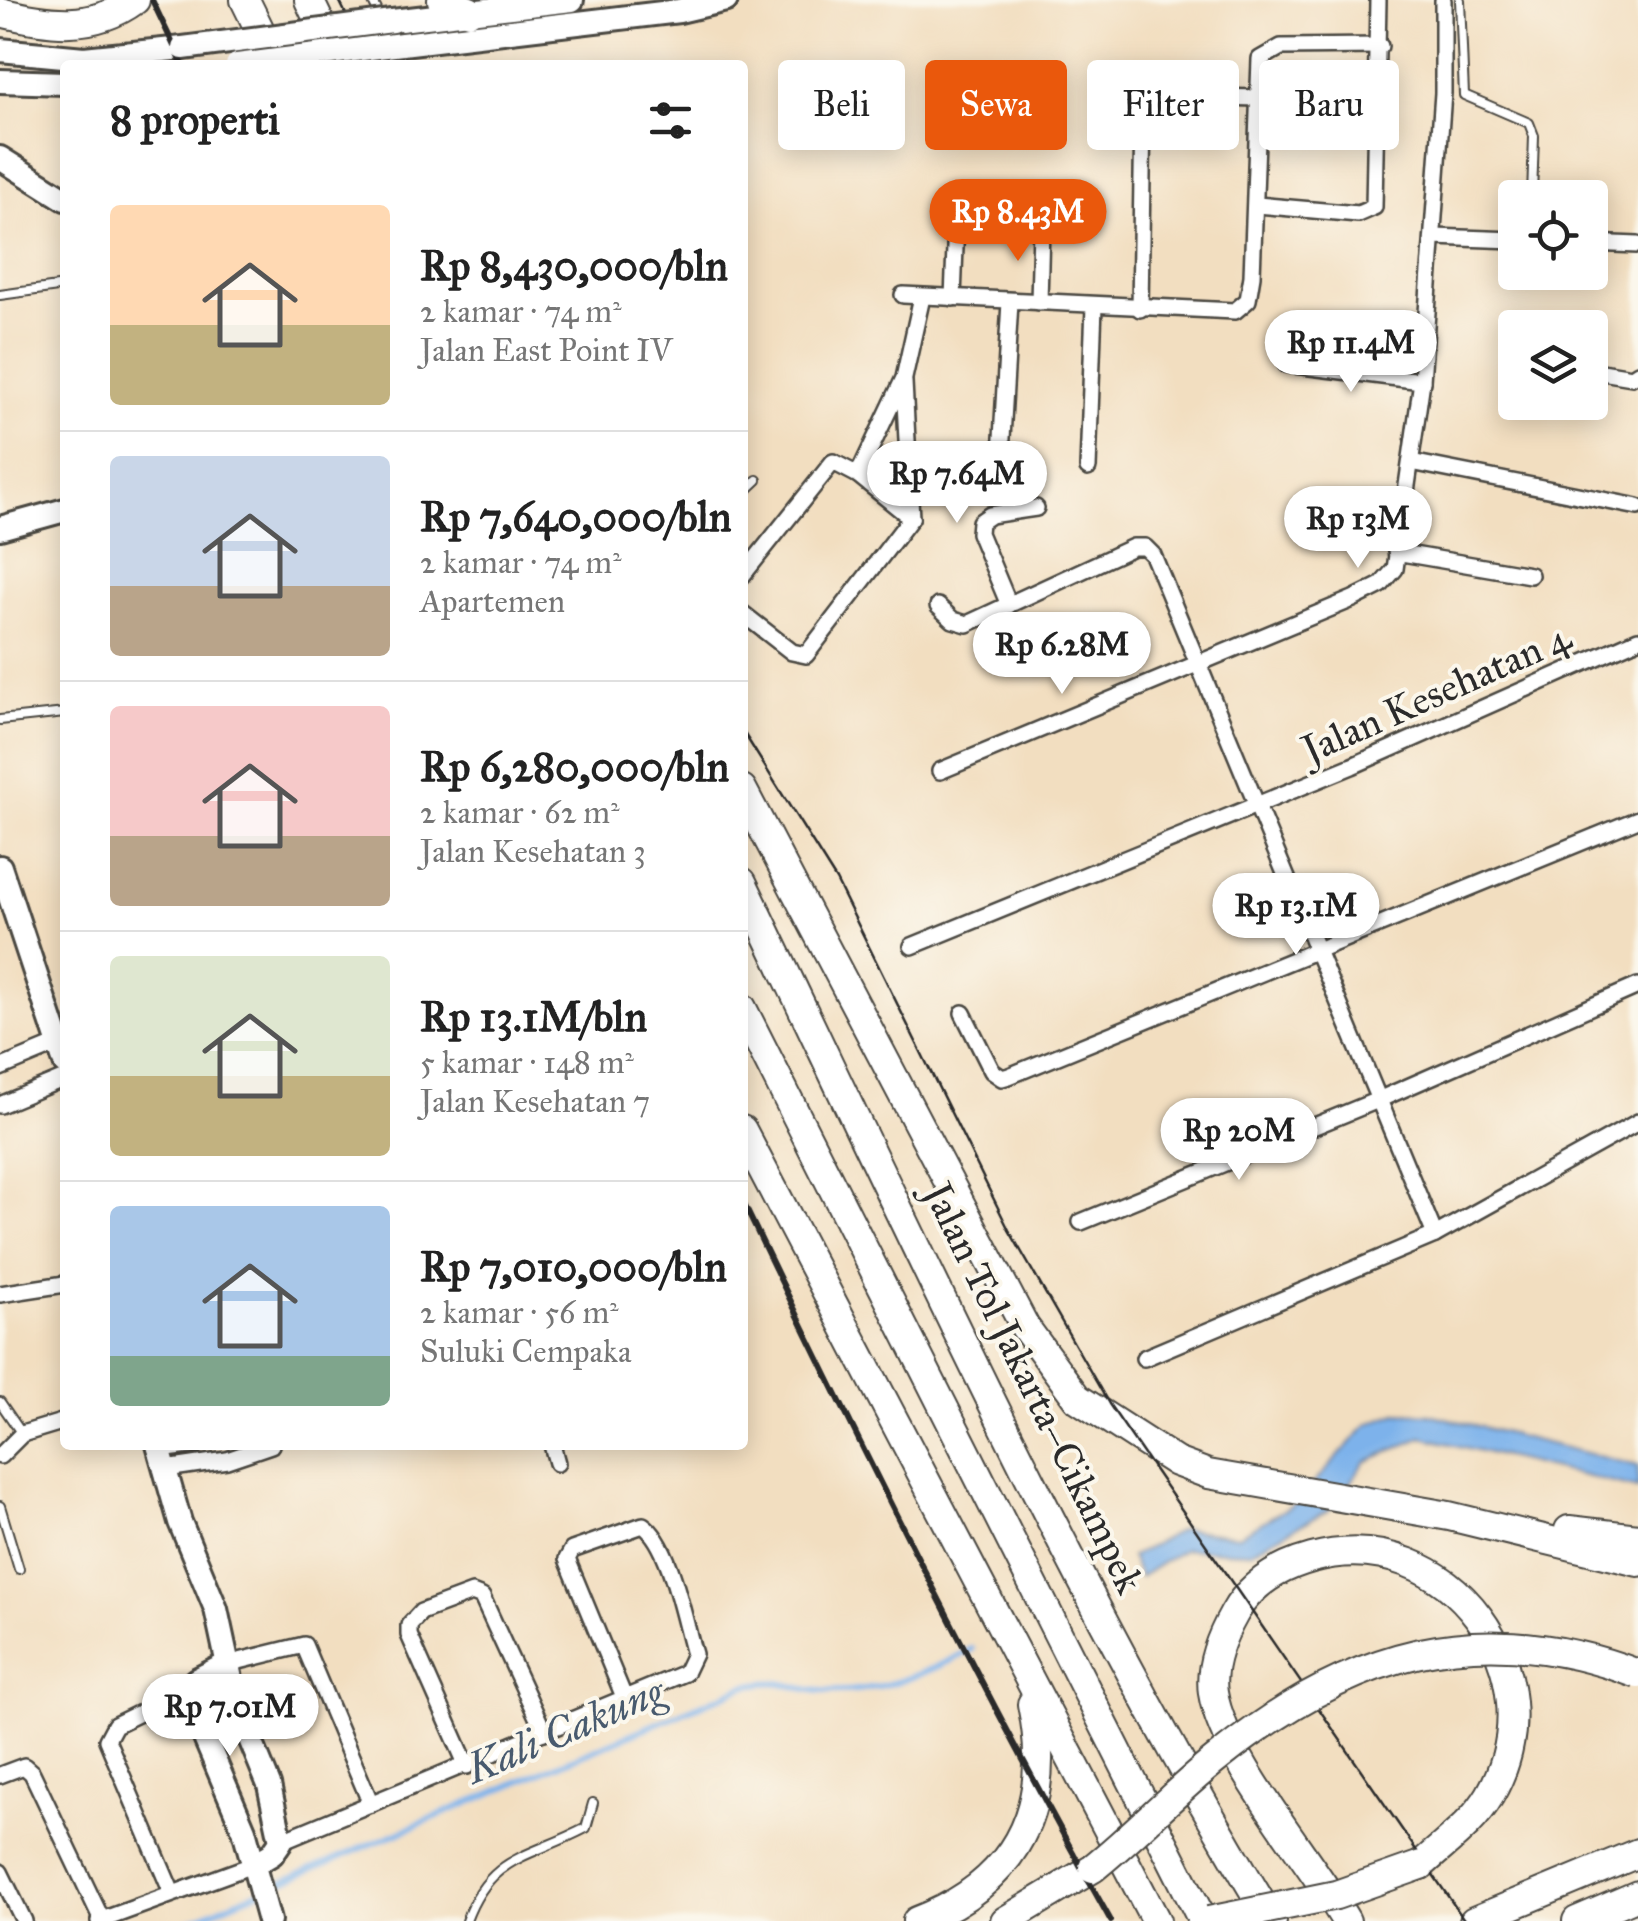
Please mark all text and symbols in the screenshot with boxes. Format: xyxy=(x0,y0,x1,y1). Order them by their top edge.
chip: Beli xyxy=(778,60,905,150)
chip: Sewa xyxy=(925,60,1067,150)
chip: Filter xyxy=(1087,60,1239,150)
chip: Baru xyxy=(1259,60,1399,150)
icon: filters xyxy=(643,93,698,148)
text: 8 properti xyxy=(110,94,280,146)
pin: Rp 8.43M xyxy=(915,179,1121,264)
map controls xyxy=(1498,180,1608,420)
button: locate xyxy=(1498,180,1608,290)
text: Rp 8.43M xyxy=(952,192,1085,231)
text: Rp 8,430,000/bln xyxy=(420,240,728,292)
icon: home xyxy=(190,245,310,365)
text: 2 kamar · 74 m² xyxy=(420,292,621,331)
pin: Rp 11.4M xyxy=(1248,310,1454,395)
button: layers xyxy=(1498,310,1608,420)
text: Rp 11.4M xyxy=(1287,323,1415,362)
text: Jalan East Point IV xyxy=(420,331,672,370)
pin: Rp 7.64M xyxy=(854,441,1060,526)
text: Rp 7.64M xyxy=(889,454,1025,493)
pin: Rp 13M xyxy=(1277,486,1439,571)
text: Rp 7,640,000/bln xyxy=(420,491,731,543)
icon: home xyxy=(190,496,310,616)
text: Rp 13M xyxy=(1306,499,1410,538)
text: 2 kamar · 74 m² xyxy=(420,543,621,582)
text: Apartemen xyxy=(420,582,565,621)
street label: Jalan Kesehatan 4 xyxy=(1291,611,1579,776)
pin: Rp 6.28M xyxy=(959,612,1165,697)
text: Rp 6.28M xyxy=(995,625,1129,664)
text: Rp 6,280,000/bln xyxy=(420,741,729,793)
icon: home xyxy=(190,746,310,866)
text: 2 kamar · 62 m² xyxy=(420,793,619,832)
text: Jalan Kesehatan 3 xyxy=(420,832,646,871)
pin: Rp 13.1M xyxy=(1193,873,1399,958)
text: Rp 13.1M xyxy=(1234,886,1358,925)
text: Rp 13.1M/bln xyxy=(420,991,647,1043)
icon: home xyxy=(190,996,310,1116)
text: 5 kamar · 148 m² xyxy=(420,1043,634,1082)
text: Jalan Kesehatan 7 xyxy=(420,1082,650,1121)
pin: Rp 20M xyxy=(1158,1098,1320,1183)
text: Rp 20M xyxy=(1183,1111,1295,1150)
street label: Jalan Tol Jakarta–Cikampek xyxy=(911,1171,1155,1602)
text: Rp 7,010,000/bln xyxy=(420,1241,727,1293)
icon: home xyxy=(190,1246,310,1366)
text: 2 kamar · 56 m² xyxy=(420,1293,619,1332)
text: Suluki Cempaka xyxy=(420,1332,631,1371)
water label: Kali Cakung xyxy=(456,1664,674,1796)
pin: Rp 7.01M xyxy=(127,1674,333,1759)
text: Rp 7.01M xyxy=(164,1687,296,1726)

